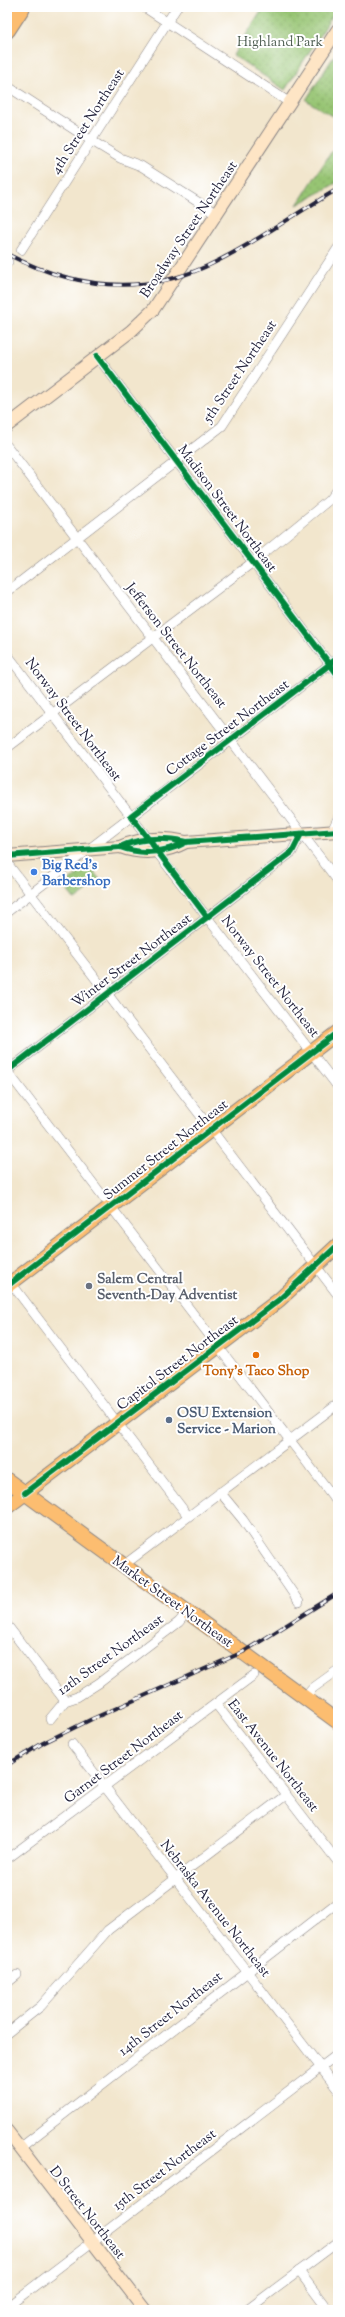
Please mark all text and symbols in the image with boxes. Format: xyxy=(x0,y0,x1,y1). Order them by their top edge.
park label: Highland Park xyxy=(237,33,323,53)
street label: 4th Street Northeast xyxy=(47,65,130,179)
street label: Broadway Street Northeast xyxy=(136,157,243,303)
street label: 5th Street Northeast xyxy=(198,317,283,428)
street label: Madison Street Northeast xyxy=(172,441,281,577)
street label: Jefferson Street Northeast xyxy=(119,579,231,713)
street label: Norway Street Northeast xyxy=(19,654,126,786)
street label: Cottage Street Northeast xyxy=(162,675,294,782)
place label: Big Red's Barbershop xyxy=(42,856,111,892)
marker: Big Red's Barbershop xyxy=(29,867,39,877)
street label: Winter Street Northeast xyxy=(68,910,197,1013)
street label: Norway Street Northeast xyxy=(215,912,324,1043)
street label: Summer Street Northeast xyxy=(100,1095,233,1206)
place label: Salem Central Seventh-Day Adventist xyxy=(97,1270,237,1306)
marker: Salem Central Seventh-Day Adventist xyxy=(84,1281,94,1291)
street label: Capitol Street Northeast xyxy=(113,1311,243,1416)
marker: Tony's Taco Shop xyxy=(251,1350,261,1360)
place label: Tony's Taco Shop xyxy=(203,1362,309,1382)
place label: OSU Extension Service - Marion xyxy=(177,1404,277,1440)
marker: OSU Extension Service - Marion xyxy=(164,1415,174,1425)
street label: Market Street Northeast xyxy=(107,1552,237,1653)
street label: 12th Street Northeast xyxy=(54,1610,168,1701)
street label: East Avenue Northeast xyxy=(222,1696,323,1817)
street label: Garnet Street Northeast xyxy=(60,1706,188,1809)
street label: Nebraska Avenue Northeast xyxy=(154,1836,274,1982)
street label: 14th Street Northeast xyxy=(115,1968,228,2061)
street label: 15th Street Northeast xyxy=(109,2125,221,2216)
street label: D Street Northeast xyxy=(44,2162,129,2264)

